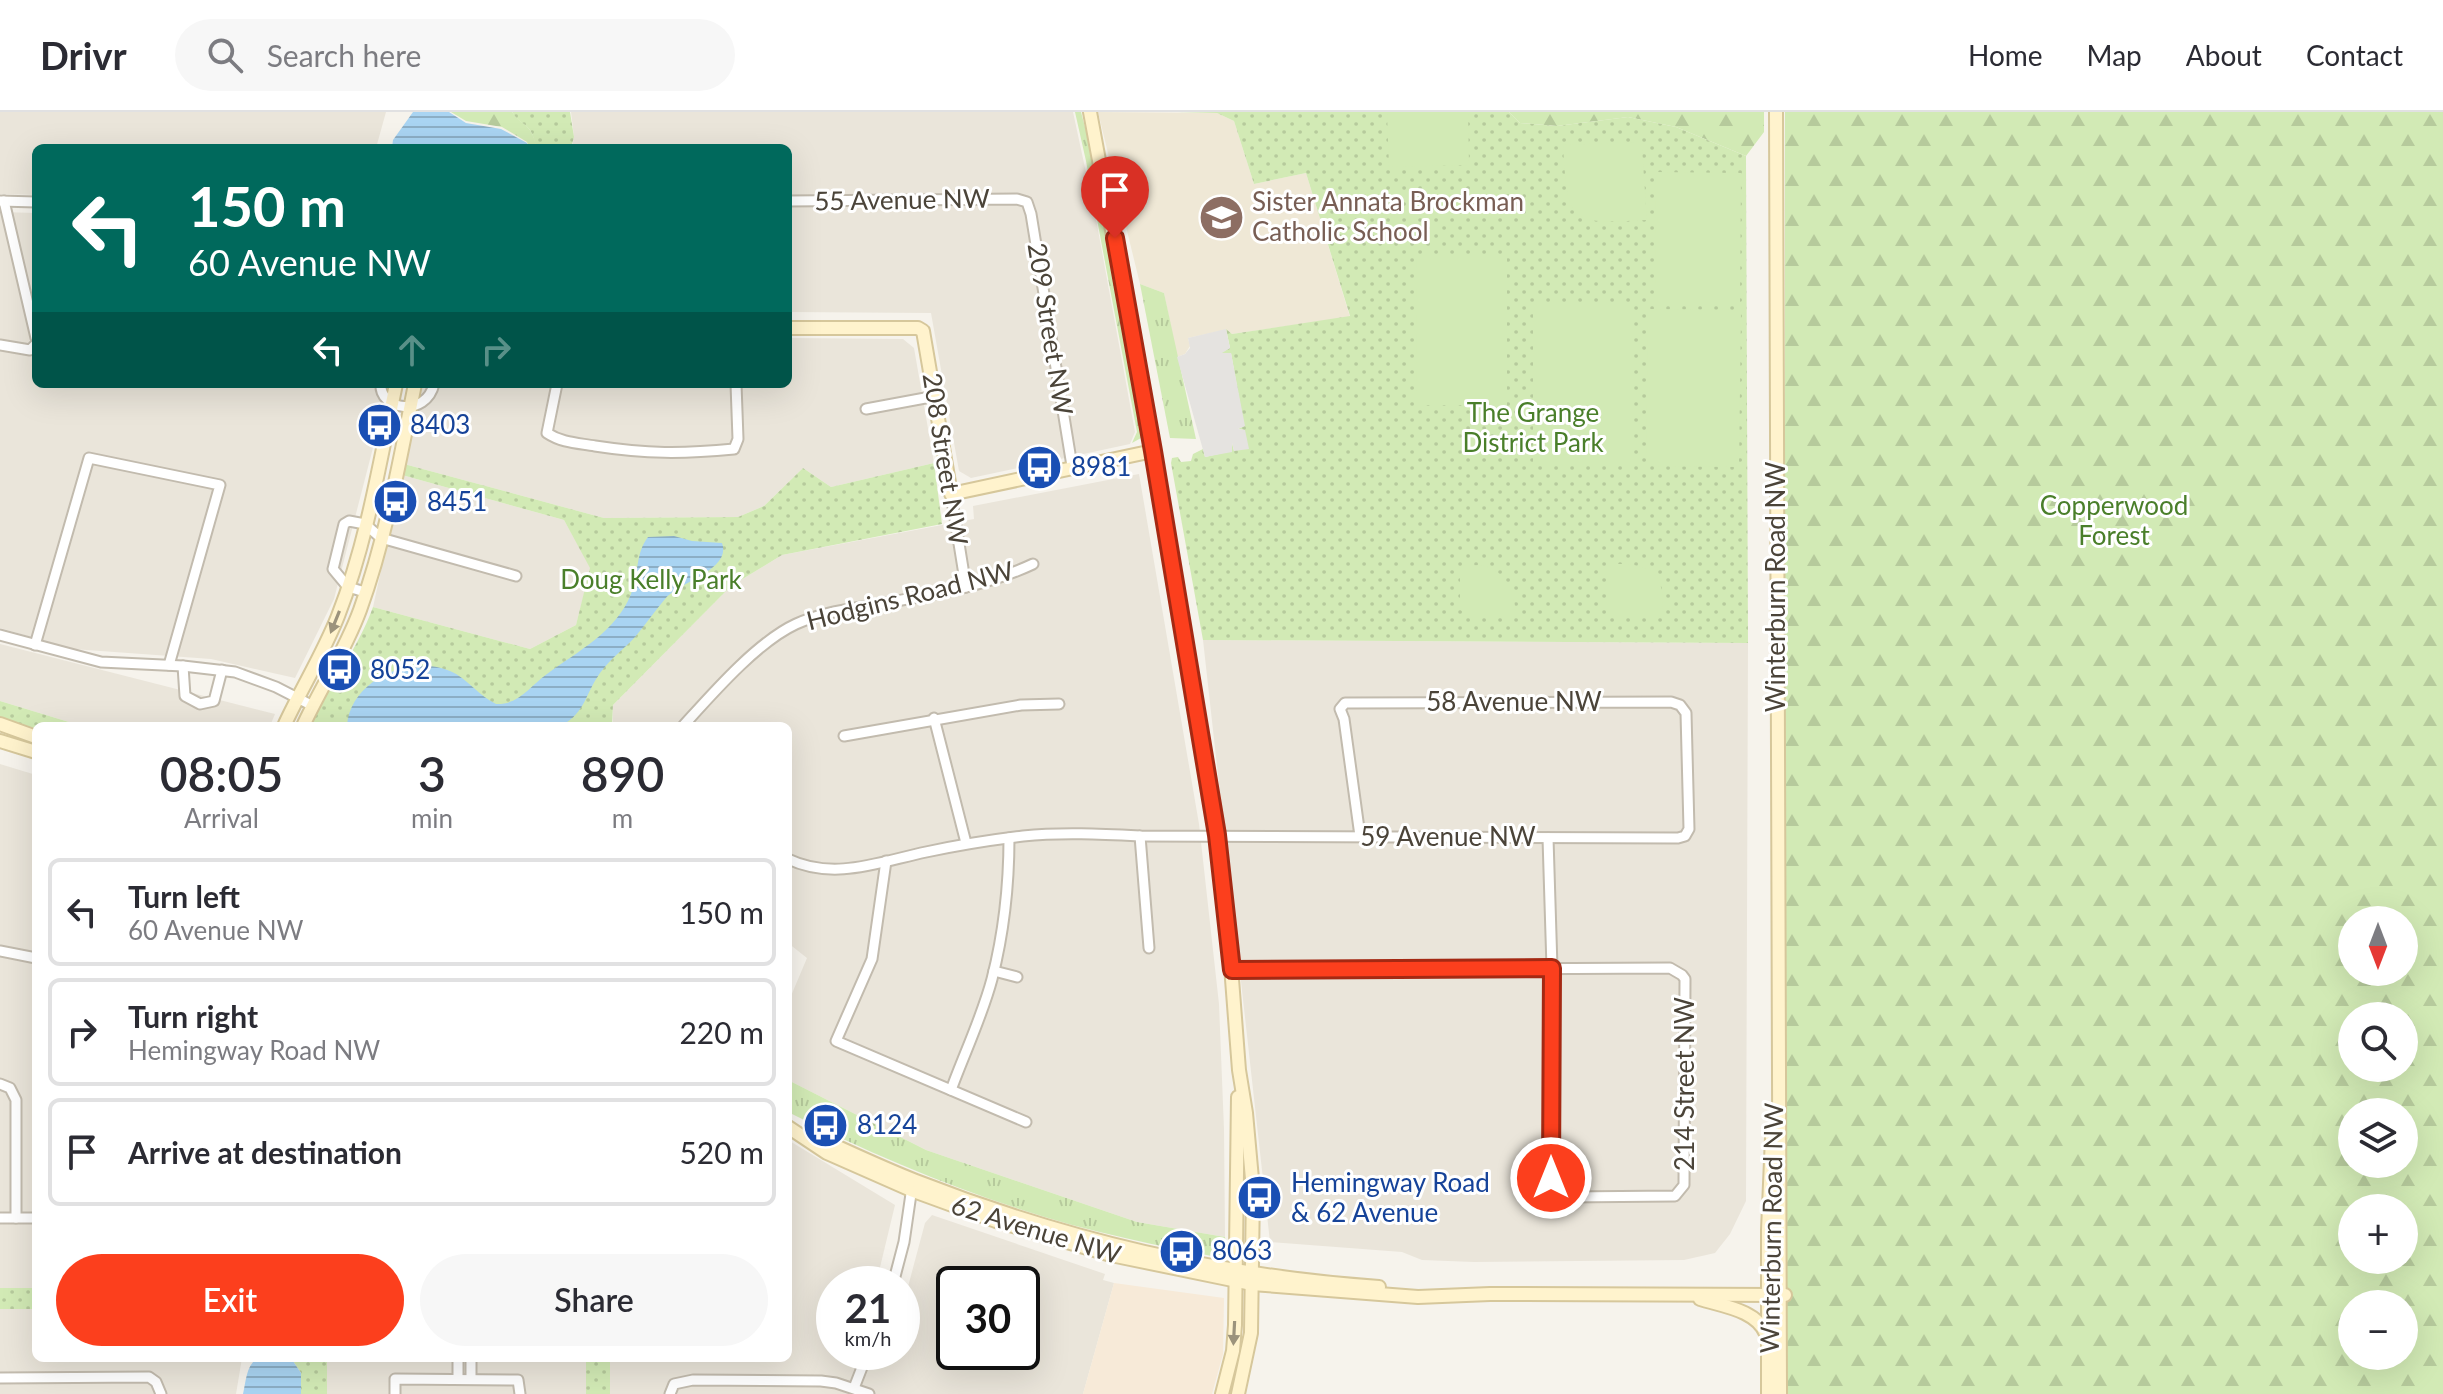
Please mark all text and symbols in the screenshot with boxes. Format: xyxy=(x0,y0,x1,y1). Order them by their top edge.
search box xyxy=(175,19,735,91)
text: Drivr xyxy=(40,32,127,78)
icon: search xyxy=(203,33,247,77)
text: Search here xyxy=(267,37,421,73)
text: Home xyxy=(1968,38,2043,72)
text: Map xyxy=(2087,38,2142,72)
text: About xyxy=(2186,38,2262,72)
text: Contact xyxy=(2306,38,2403,72)
pin xyxy=(1081,156,1149,238)
icon: arrive xyxy=(1093,168,1137,212)
text: 150 m xyxy=(188,172,346,239)
icon: left xyxy=(56,176,160,280)
street label: 55 Avenue NW xyxy=(814,181,990,217)
place label: Sister Annata Brockman Catholic School xyxy=(1252,185,1524,247)
school or university icon: Sister Annata Brockman Catholic School xyxy=(1197,193,1245,241)
text: 60 Avenue NW xyxy=(188,240,431,284)
street label: 209 Street NW xyxy=(1022,241,1080,417)
icon: left xyxy=(306,328,350,372)
icon: ahead xyxy=(390,328,434,372)
icon: right xyxy=(474,328,518,372)
street label: 208 Street NW xyxy=(917,371,975,547)
park label: The Grange District Park xyxy=(1462,396,1604,458)
bus stop icon: 8403 xyxy=(355,401,403,449)
place label: 8403 xyxy=(410,408,470,440)
bus stop icon: 8981 xyxy=(1016,443,1064,491)
place label: 8981 xyxy=(1071,450,1131,482)
street label: Winterburn Road NW xyxy=(1759,462,1791,712)
bus stop icon: 8451 xyxy=(372,478,420,526)
place label: 8451 xyxy=(427,485,487,517)
park label: Copperwood Forest xyxy=(2040,489,2188,551)
street label: Hodgins Road NW xyxy=(803,554,1017,636)
park label: Doug Kelly Park xyxy=(560,563,743,595)
one-way arrow xyxy=(328,610,341,634)
bus stop icon: 8052 xyxy=(315,646,363,694)
place label: 8052 xyxy=(370,653,430,685)
street label: 58 Avenue NW xyxy=(1426,685,1602,717)
text: 08:05 xyxy=(160,745,283,802)
text: 3 xyxy=(418,745,446,802)
text: 890 xyxy=(581,745,664,802)
text: Arrival xyxy=(184,802,259,834)
text: min xyxy=(411,802,453,834)
text: m xyxy=(612,802,633,834)
street label: 59 Avenue NW xyxy=(1360,820,1536,852)
text: Turn left xyxy=(128,878,240,914)
icon: left xyxy=(60,890,104,934)
text: 150 m xyxy=(679,894,764,930)
north arrow xyxy=(2338,906,2418,986)
map controls xyxy=(2338,906,2418,1370)
text: 60 Avenue NW xyxy=(128,914,303,946)
street label: 214 Street NW xyxy=(1668,997,1700,1171)
text: Turn right xyxy=(128,998,258,1034)
button: search xyxy=(2338,1002,2418,1082)
icon: right xyxy=(60,1010,104,1054)
text: 220 m xyxy=(679,1014,764,1050)
text: Hemingway Road NW xyxy=(128,1034,380,1066)
button: layers xyxy=(2338,1098,2418,1178)
bus stop icon: 8124 xyxy=(802,1101,850,1149)
street label: Winterburn Road NW xyxy=(1753,1102,1789,1354)
place label: 8124 xyxy=(857,1108,917,1140)
icon: arrive xyxy=(60,1130,104,1174)
text: Arrive at destination xyxy=(128,1134,402,1170)
text: 520 m xyxy=(679,1134,764,1170)
position arrow xyxy=(1509,1136,1593,1220)
place label: Hemingway Road & 62 Avenue xyxy=(1291,1166,1490,1228)
bus stop icon: Hemingway Road & 62 Avenue xyxy=(1236,1174,1284,1222)
street label: 62 Avenue NW xyxy=(948,1188,1125,1270)
button: + xyxy=(2338,1194,2418,1274)
bus stop icon: 8063 xyxy=(1157,1227,1205,1275)
place label: 8063 xyxy=(1212,1234,1272,1266)
button: Exit xyxy=(56,1254,404,1346)
button: Share xyxy=(420,1254,768,1346)
speed limit sign: 30 xyxy=(936,1266,1040,1370)
text: 21 xyxy=(845,1284,891,1332)
button: − xyxy=(2338,1290,2418,1370)
one-way arrow xyxy=(1228,1321,1241,1346)
text: km/h xyxy=(845,1326,891,1350)

